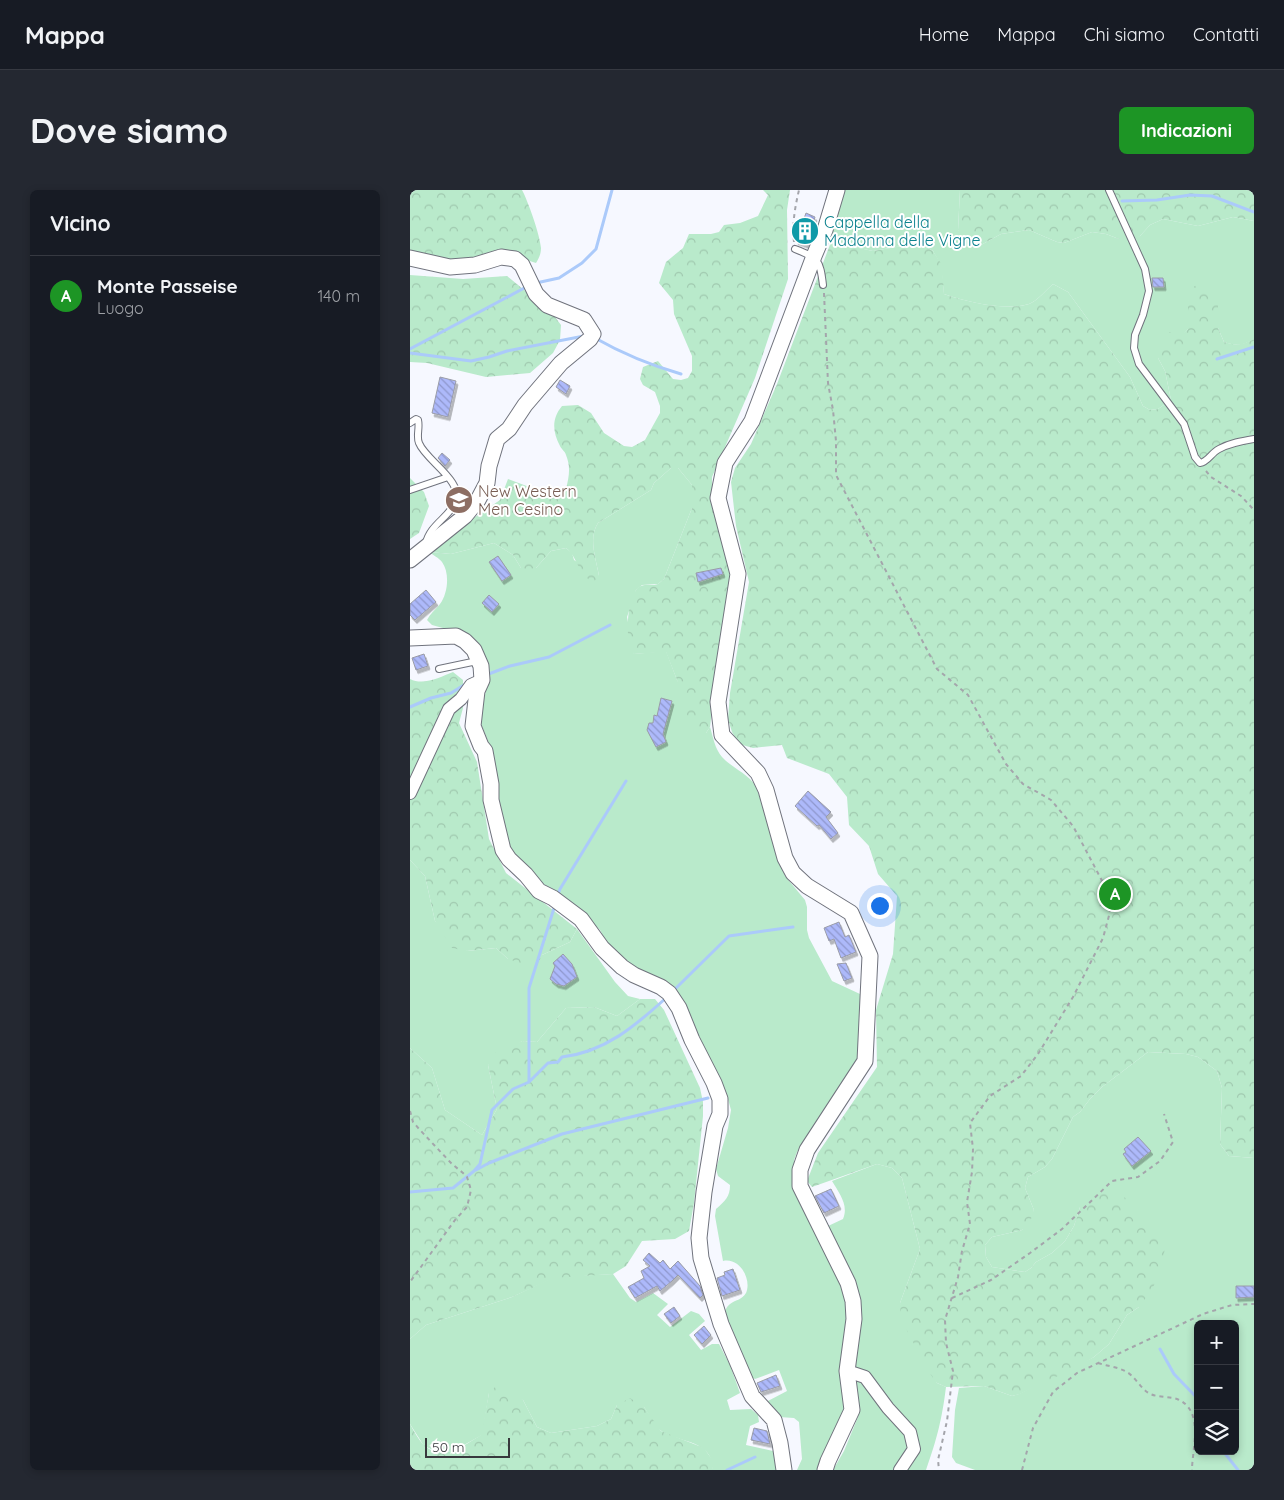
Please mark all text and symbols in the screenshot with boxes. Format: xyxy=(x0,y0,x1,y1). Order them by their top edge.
text: Mappa xyxy=(25,20,105,50)
text: Home xyxy=(919,23,969,46)
text: Mappa xyxy=(997,23,1056,46)
text: Chi siamo xyxy=(1084,23,1165,46)
text: Contatti xyxy=(1193,23,1259,46)
button: Indicazioni xyxy=(1119,107,1254,154)
text: Dove siamo xyxy=(30,108,228,152)
text: Vicino xyxy=(50,210,111,236)
place label: Cappella della Madonna delle Vigne xyxy=(824,212,981,250)
building icon: Cappella della Madonna delle Vigne xyxy=(790,216,820,246)
text: Monte Passeise xyxy=(97,274,238,298)
text: A xyxy=(61,286,71,306)
text: 140 m xyxy=(317,286,360,306)
text: Luogo xyxy=(97,298,144,318)
place label: New Western Men Cesino xyxy=(478,481,577,519)
school or university icon: New Western Men Cesino xyxy=(444,485,474,515)
pin: A xyxy=(1099,875,1131,913)
your location xyxy=(867,893,893,919)
map controls xyxy=(1194,1320,1239,1455)
button: + xyxy=(1194,1320,1239,1365)
button: − xyxy=(1194,1365,1239,1410)
button: layers xyxy=(1194,1410,1239,1455)
scale bar xyxy=(425,1435,510,1458)
text: 50 m xyxy=(432,1438,465,1456)

